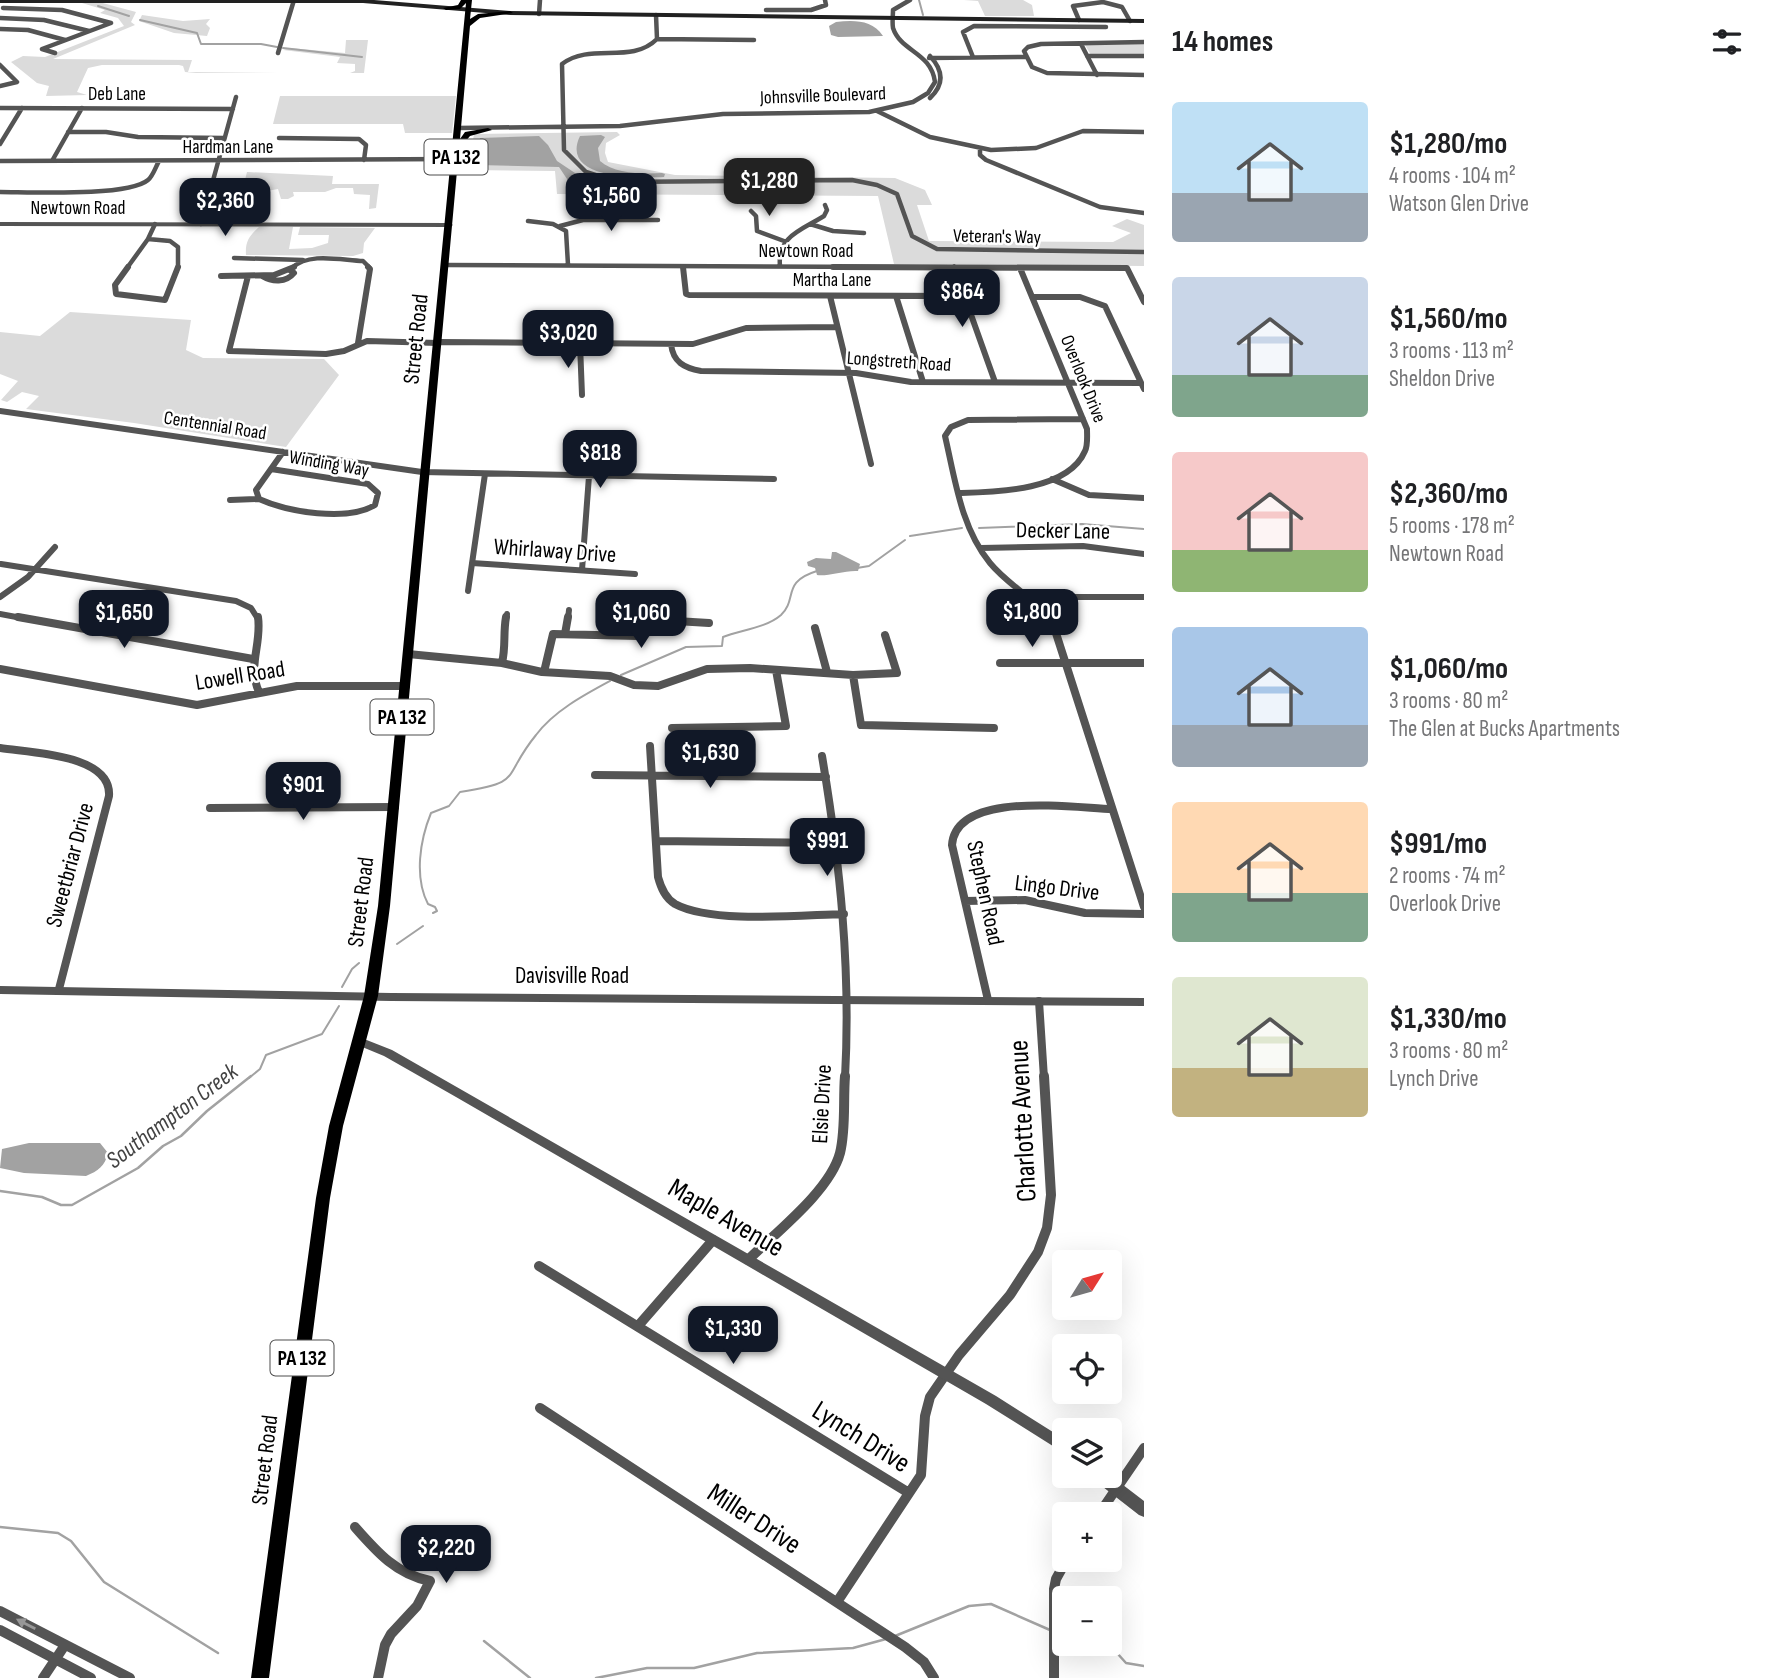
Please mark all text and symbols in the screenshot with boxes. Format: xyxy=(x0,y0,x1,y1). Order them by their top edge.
icon: filters xyxy=(1708,23,1746,61)
text: 14 homes xyxy=(1172,24,1273,60)
street label: Johnsville Boulevard xyxy=(759,82,886,110)
street label: Deb Lane xyxy=(88,83,146,106)
text: $1,280/mo xyxy=(1389,126,1507,162)
icon: home xyxy=(1228,130,1312,214)
street label: Hardman Lane xyxy=(183,136,273,159)
road number: PA 132 xyxy=(424,140,488,174)
pin: $1,280 xyxy=(712,158,826,218)
text: 4 rooms · 104 m² xyxy=(1389,162,1516,190)
text: $1,280 xyxy=(740,167,798,195)
pin: $1,560 xyxy=(554,174,668,233)
pin: $2,360 xyxy=(168,178,282,238)
text: $1,560 xyxy=(582,182,640,210)
text: $2,360 xyxy=(195,187,255,215)
text: Watson Glen Drive xyxy=(1389,190,1529,218)
street label: Newtown Road xyxy=(31,197,125,220)
street label: Veteran's Way xyxy=(953,225,1042,249)
street label: Newtown Road xyxy=(759,240,853,263)
street label: Martha Lane xyxy=(793,269,871,292)
pin: $864 xyxy=(921,270,1003,329)
text: $864 xyxy=(940,278,984,306)
street label: Street Road xyxy=(397,293,435,385)
text: $1,560/mo xyxy=(1389,301,1508,337)
icon: home xyxy=(1228,305,1312,389)
pin: $3,020 xyxy=(511,310,625,370)
text: $3,020 xyxy=(539,319,597,347)
street label: Overlook Drive xyxy=(1055,332,1111,426)
text: 3 rooms · 113 m² xyxy=(1389,337,1514,365)
street label: Longstreth Road xyxy=(846,347,952,377)
text: Sheldon Drive xyxy=(1389,365,1495,393)
street label: Centennial Road xyxy=(162,407,268,445)
pin: $818 xyxy=(559,430,641,490)
text: $818 xyxy=(579,439,621,467)
street label: Winding Way xyxy=(287,446,371,482)
text: $2,360/mo xyxy=(1389,476,1508,512)
icon: home xyxy=(1228,480,1312,564)
text: 5 rooms · 178 m² xyxy=(1389,512,1515,540)
street label: Decker Lane xyxy=(1016,516,1110,546)
street label: Whirlaway Drive xyxy=(493,533,617,569)
text: Newtown Road xyxy=(1389,540,1504,568)
pin: $1,650 xyxy=(67,590,181,650)
pin: $1,060 xyxy=(584,590,698,650)
pin: $1,800 xyxy=(975,590,1089,649)
text: $1,800 xyxy=(1002,598,1062,626)
text: $1,650 xyxy=(95,599,153,627)
text: $1,060 xyxy=(611,599,671,627)
text: $1,060/mo xyxy=(1389,651,1508,687)
street label: Lowell Road xyxy=(193,655,287,697)
icon: home xyxy=(1228,655,1312,739)
text: 3 rooms · 80 m² xyxy=(1389,687,1508,715)
road number: PA 132 xyxy=(370,700,434,734)
text: The Glen at Bucks Apartments xyxy=(1389,715,1620,743)
pin: $1,630 xyxy=(653,730,767,790)
text: $1,630 xyxy=(681,739,739,767)
pin: $901 xyxy=(262,762,344,822)
text: $901 xyxy=(282,771,324,799)
street label: Sweetbriar Drive xyxy=(40,800,100,930)
pin: $991 xyxy=(786,818,868,878)
text: $991/mo xyxy=(1389,826,1487,862)
text: $991 xyxy=(806,827,848,855)
icon: home xyxy=(1228,830,1312,914)
street label: Stephen Road xyxy=(960,838,1010,948)
street label: Street Road xyxy=(342,855,380,949)
text: 2 rooms · 74 m² xyxy=(1389,862,1506,890)
street label: Lingo Drive xyxy=(1013,869,1101,907)
text: Overlook Drive xyxy=(1389,890,1501,918)
street label: Davisville Road xyxy=(515,962,629,990)
text: $1,330/mo xyxy=(1389,1001,1507,1037)
icon: home xyxy=(1228,1005,1312,1089)
text: 3 rooms · 80 m² xyxy=(1389,1037,1508,1065)
street label: Charlotte Avenue xyxy=(1002,1039,1044,1203)
water label: Southampton Creek xyxy=(100,1056,244,1175)
street label: Elsie Drive xyxy=(806,1064,838,1144)
text: Lynch Drive xyxy=(1389,1065,1479,1093)
street label: Maple Avenue xyxy=(662,1172,790,1264)
north arrow xyxy=(1052,1250,1122,1320)
map controls xyxy=(1052,1250,1122,1656)
pin: $1,330 xyxy=(676,1306,790,1366)
text: $1,330 xyxy=(704,1315,762,1343)
button: locate xyxy=(1052,1334,1122,1404)
road number: PA 132 xyxy=(270,1340,334,1376)
street label: Lynch Drive xyxy=(806,1394,916,1480)
street label: Street Road xyxy=(246,1413,284,1507)
button: layers xyxy=(1052,1418,1122,1488)
street label: Miller Drive xyxy=(701,1477,807,1561)
button: + xyxy=(1052,1502,1122,1572)
pin: $2,220 xyxy=(389,1526,503,1585)
text: $2,220 xyxy=(417,1534,475,1562)
button: − xyxy=(1052,1586,1122,1656)
one-way arrow xyxy=(16,1619,36,1630)

